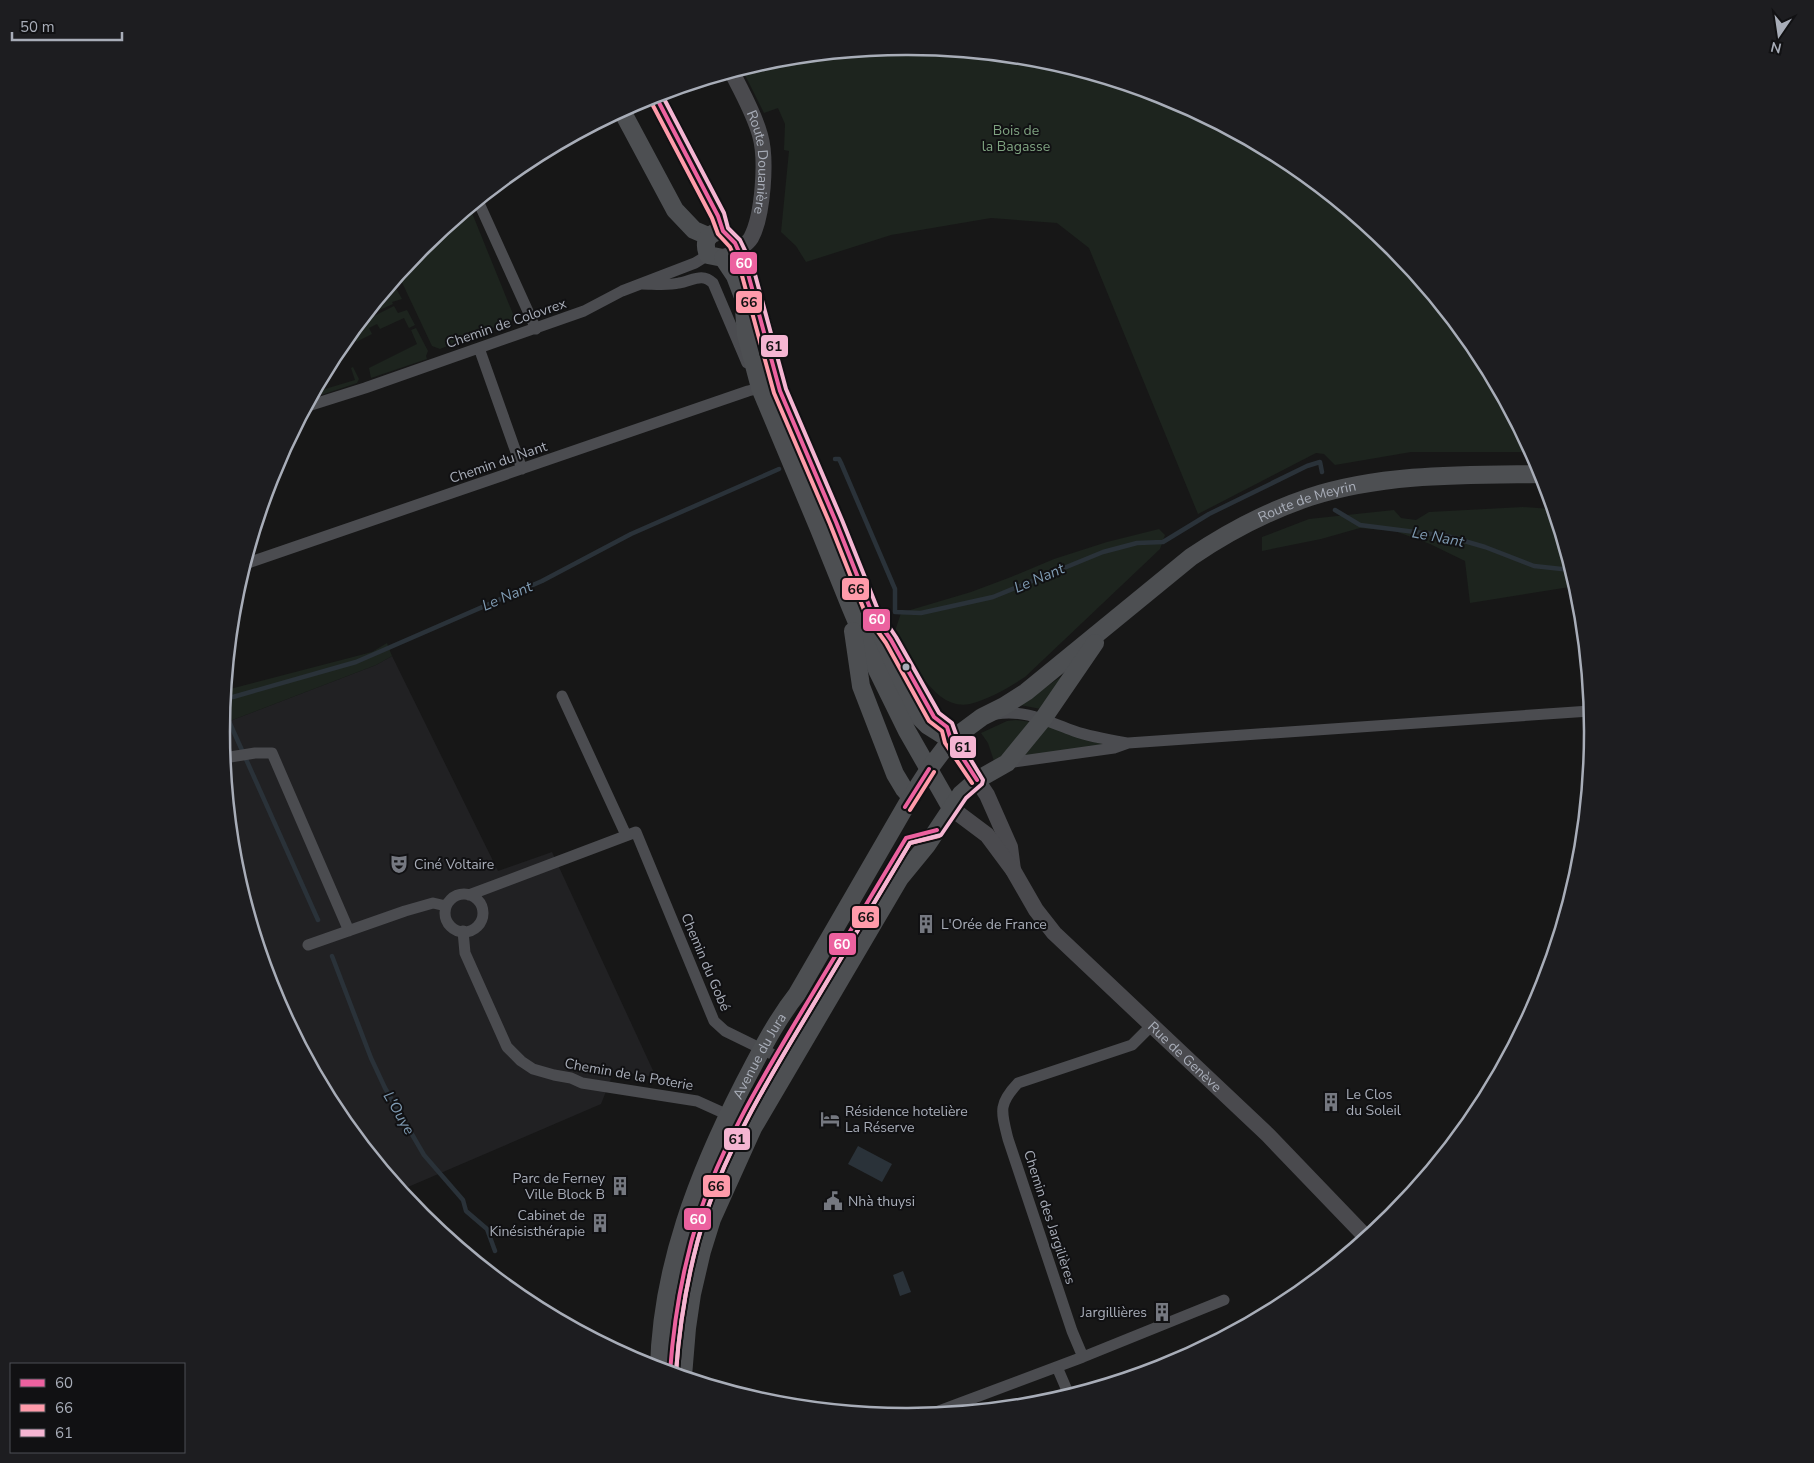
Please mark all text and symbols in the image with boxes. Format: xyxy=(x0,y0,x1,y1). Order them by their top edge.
scale bar xyxy=(12,10,122,42)
north arrow xyxy=(1754,10,1804,60)
text: 50 m xyxy=(20,17,55,37)
text: N xyxy=(1769,37,1783,58)
street label: Route Douanière xyxy=(742,107,772,216)
park label: Bois de la Bagasse xyxy=(982,121,1050,156)
line badge: 60 xyxy=(729,251,758,275)
text: 60 xyxy=(736,254,752,273)
line badge: 66 xyxy=(735,290,763,314)
text: 66 xyxy=(741,293,757,312)
street label: Chemin de Colovrex xyxy=(443,294,570,353)
line badge: 61 xyxy=(760,334,789,358)
text: 61 xyxy=(766,337,782,356)
street label: Chemin du Nant xyxy=(447,437,549,488)
street label: Route de Meyrin xyxy=(1255,477,1358,527)
water label: Le Nant xyxy=(1410,522,1467,552)
water label: Le Nant xyxy=(1011,558,1068,598)
water label: Le Nant xyxy=(479,576,536,616)
line badge: 66 xyxy=(841,577,870,601)
text: 66 xyxy=(848,580,864,599)
line badge: 60 xyxy=(862,608,891,632)
text: 60 xyxy=(869,610,885,629)
unlabelled marker xyxy=(901,662,911,672)
line badge: 61 xyxy=(949,735,977,759)
text: 61 xyxy=(955,738,971,757)
theatre icon: Ciné Voltaire xyxy=(388,853,410,875)
place label: Ciné Voltaire xyxy=(414,855,494,874)
line badge: 66 xyxy=(851,905,880,929)
text: 66 xyxy=(858,908,874,927)
street label: Chemin du Gobé xyxy=(676,910,735,1014)
building icon: L'Orée de France xyxy=(915,913,937,935)
place label: L'Orée de France xyxy=(941,915,1047,934)
line badge: 60 xyxy=(828,932,857,956)
text: 60 xyxy=(834,935,850,954)
street label: Avenue du Jura xyxy=(728,1009,791,1102)
street label: Rue de Genève xyxy=(1144,1017,1226,1096)
street label: Chemin de la Poterie xyxy=(563,1054,695,1095)
place label: Le Clos du Soleil xyxy=(1346,1085,1402,1120)
water label: L'Ouye xyxy=(379,1088,419,1138)
building icon: Le Clos du Soleil xyxy=(1320,1091,1342,1113)
place label: Résidence hotelière La Réserve xyxy=(845,1102,968,1137)
hotel icon: Résidence hotelière La Réserve xyxy=(819,1108,841,1130)
line badge: 61 xyxy=(723,1127,751,1151)
text: 61 xyxy=(729,1130,745,1149)
street label: Chemin des Jargilières xyxy=(1019,1148,1080,1287)
place label: Parc de Ferney Ville Block B xyxy=(512,1169,606,1204)
line badge: 66 xyxy=(702,1174,731,1198)
building icon: Parc de Ferney Ville Block B xyxy=(609,1175,631,1197)
text: 66 xyxy=(708,1177,724,1196)
public building icon: Nhà thuysi xyxy=(822,1190,844,1212)
place label: Nhà thuysi xyxy=(848,1192,915,1211)
place label: Cabinet de Kinésisthérapie xyxy=(489,1206,585,1241)
line badge: 60 xyxy=(683,1207,712,1231)
text: 60 xyxy=(690,1210,706,1229)
building icon: Cabinet de Kinésisthérapie xyxy=(589,1212,611,1234)
building icon: Jargillières xyxy=(1151,1301,1173,1323)
place label: Jargillières xyxy=(1080,1303,1147,1322)
legend xyxy=(10,1363,185,1453)
text: 60 xyxy=(55,1373,73,1393)
text: 66 xyxy=(55,1398,73,1418)
text: 61 xyxy=(55,1423,73,1443)

